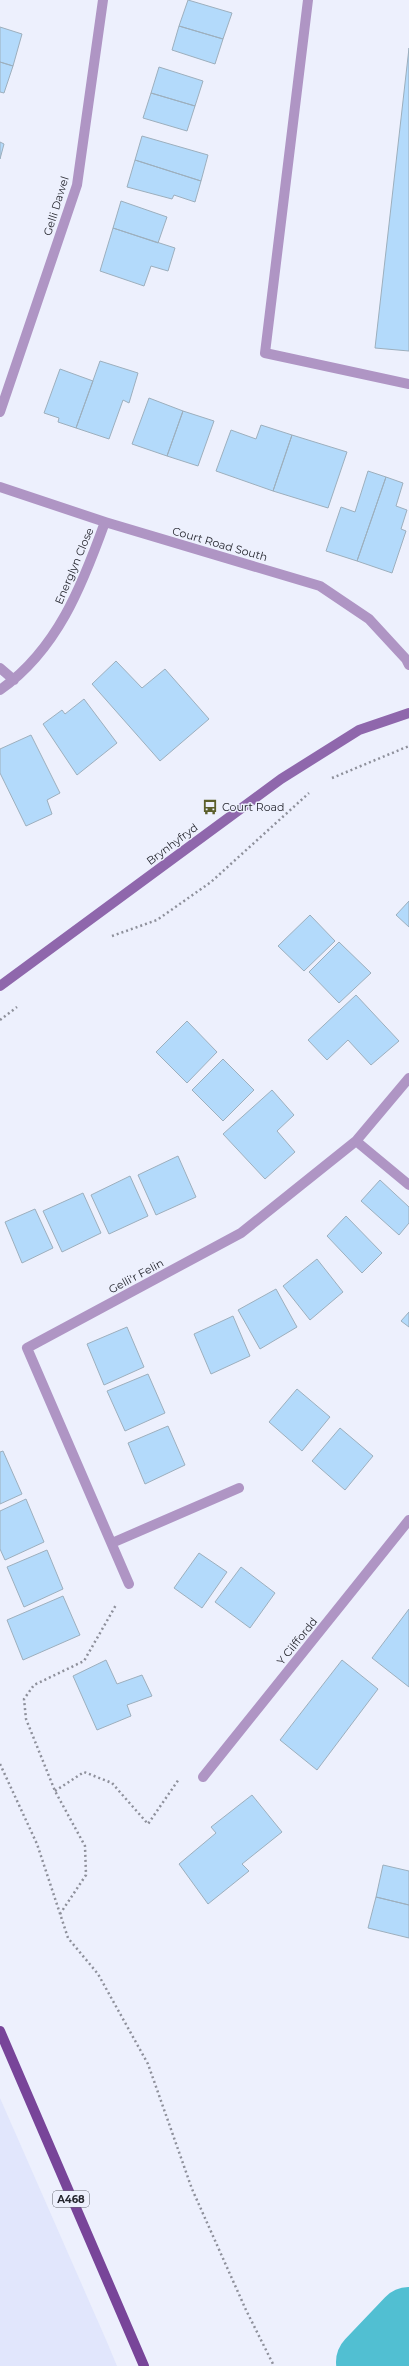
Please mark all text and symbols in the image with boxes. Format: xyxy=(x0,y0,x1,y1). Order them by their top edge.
street label: Gelli Dawel xyxy=(40,175,72,237)
street label: Court Road South xyxy=(171,524,269,564)
street label: Energlyn Close xyxy=(52,525,97,607)
bus stop icon: Court Road xyxy=(201,798,219,816)
place label: Court Road xyxy=(222,800,285,814)
street label: Brynhyfryd xyxy=(144,820,200,868)
street label: Gelli'r Felin xyxy=(106,1256,166,1296)
street label: Y Cilffordd xyxy=(274,1614,320,1668)
road number: A468 xyxy=(53,2191,89,2207)

